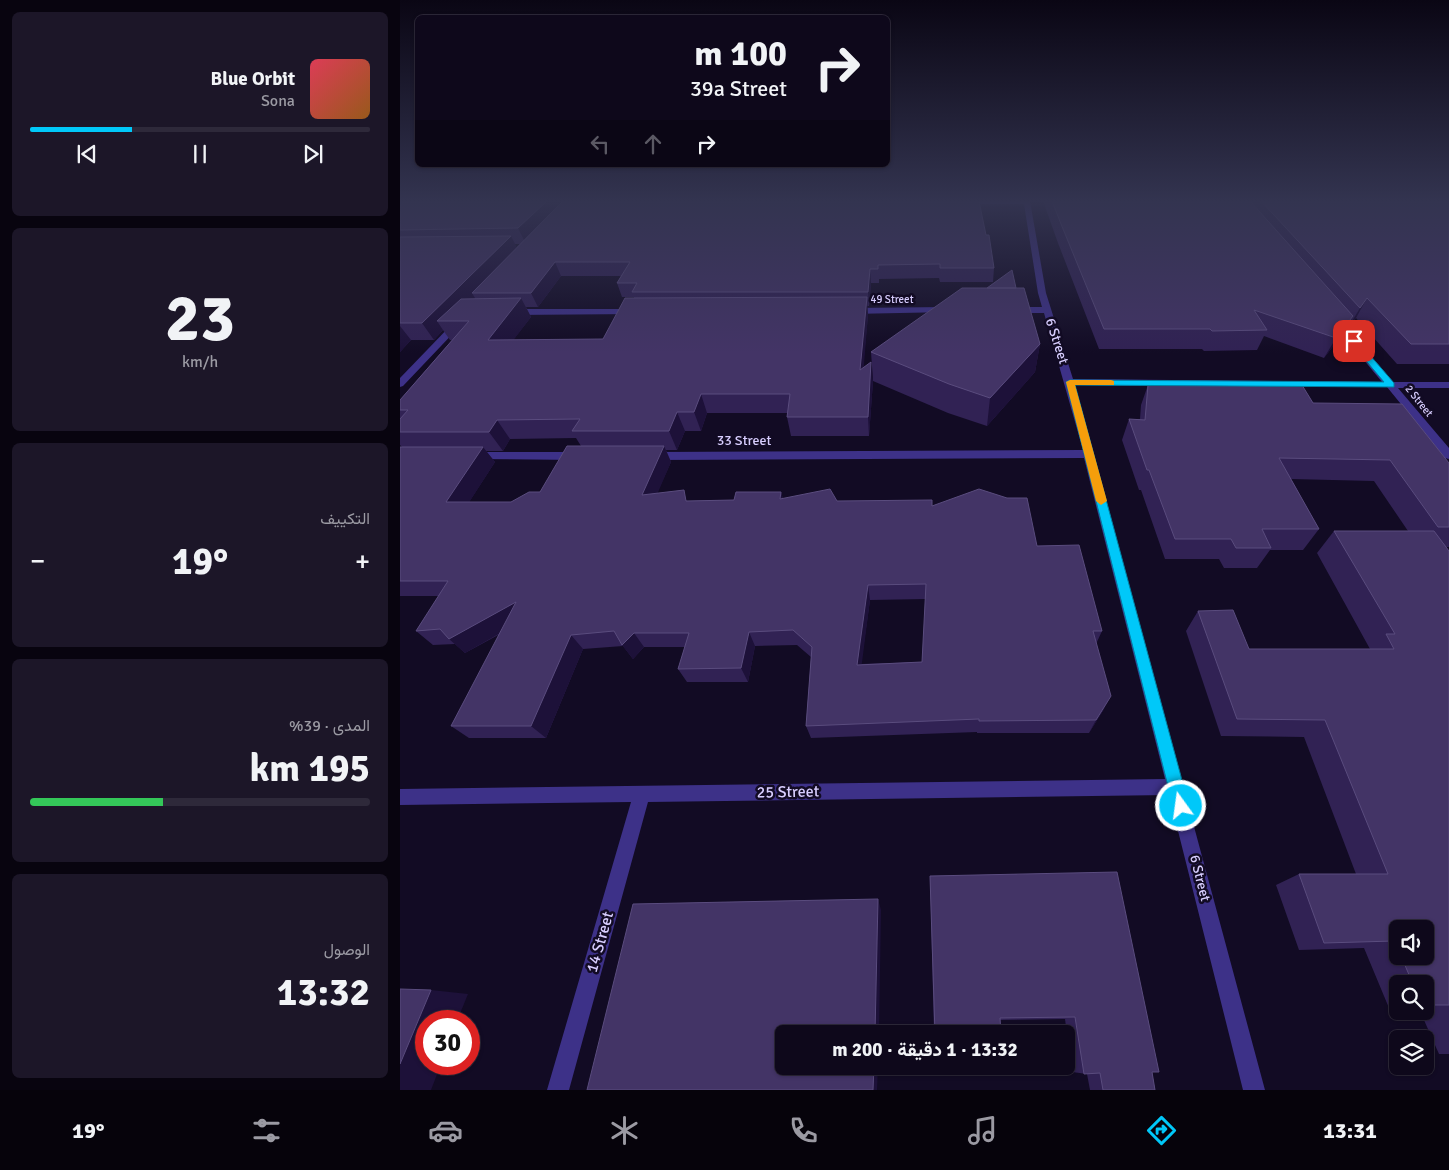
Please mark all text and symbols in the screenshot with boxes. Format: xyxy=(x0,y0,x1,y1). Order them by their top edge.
text: 100 m xyxy=(694,32,787,75)
icon: right xyxy=(805,35,870,100)
text: Blue Orbit xyxy=(211,67,295,91)
text: 39a Street xyxy=(690,75,787,102)
text: Sona xyxy=(261,91,295,111)
icon: left xyxy=(586,130,614,158)
icon: ahead xyxy=(639,130,667,158)
icon: right xyxy=(692,130,720,158)
icon: previous xyxy=(73,140,101,168)
icon: pause xyxy=(186,140,214,168)
icon: next xyxy=(299,140,327,168)
text: 23 xyxy=(165,279,235,359)
street label: 49 Street xyxy=(871,293,914,306)
street label: 6 Street xyxy=(1042,316,1072,366)
pin xyxy=(1333,320,1375,362)
icon: arrive xyxy=(1340,327,1368,355)
text: km/h xyxy=(182,352,218,372)
street label: 2 Street xyxy=(1402,383,1436,420)
street label: 33 Street xyxy=(717,432,771,449)
text: التكييف xyxy=(320,509,370,529)
text: 19° xyxy=(172,538,228,585)
text: − xyxy=(30,544,45,578)
text: + xyxy=(355,544,370,578)
text: المدى · 39% xyxy=(289,716,370,736)
text: 195 km xyxy=(249,745,370,792)
position arrow xyxy=(1154,779,1206,831)
street label: 25 Street xyxy=(757,781,820,803)
street label: 6 Street xyxy=(1186,853,1214,903)
street label: 14 Street xyxy=(582,909,618,975)
map controls xyxy=(1389,920,1434,1075)
button: sound xyxy=(1389,920,1434,965)
text: الوصول xyxy=(324,940,370,960)
text: 13:32 xyxy=(277,969,370,1016)
button: search xyxy=(1389,975,1434,1020)
speed limit sign: 30 xyxy=(415,1010,480,1075)
button: layers xyxy=(1389,1030,1434,1075)
text: 13:32 · 1 دقيقة · 200 m xyxy=(832,1038,1018,1062)
icon: filters xyxy=(249,1113,284,1148)
icon: car xyxy=(428,1113,463,1148)
icon: climate xyxy=(607,1113,642,1148)
icon: phone xyxy=(786,1113,821,1148)
icon: music xyxy=(965,1113,1000,1148)
icon: directions xyxy=(1144,1113,1179,1148)
text: 19° xyxy=(72,1117,105,1144)
text: 13:31 xyxy=(1323,1117,1377,1144)

